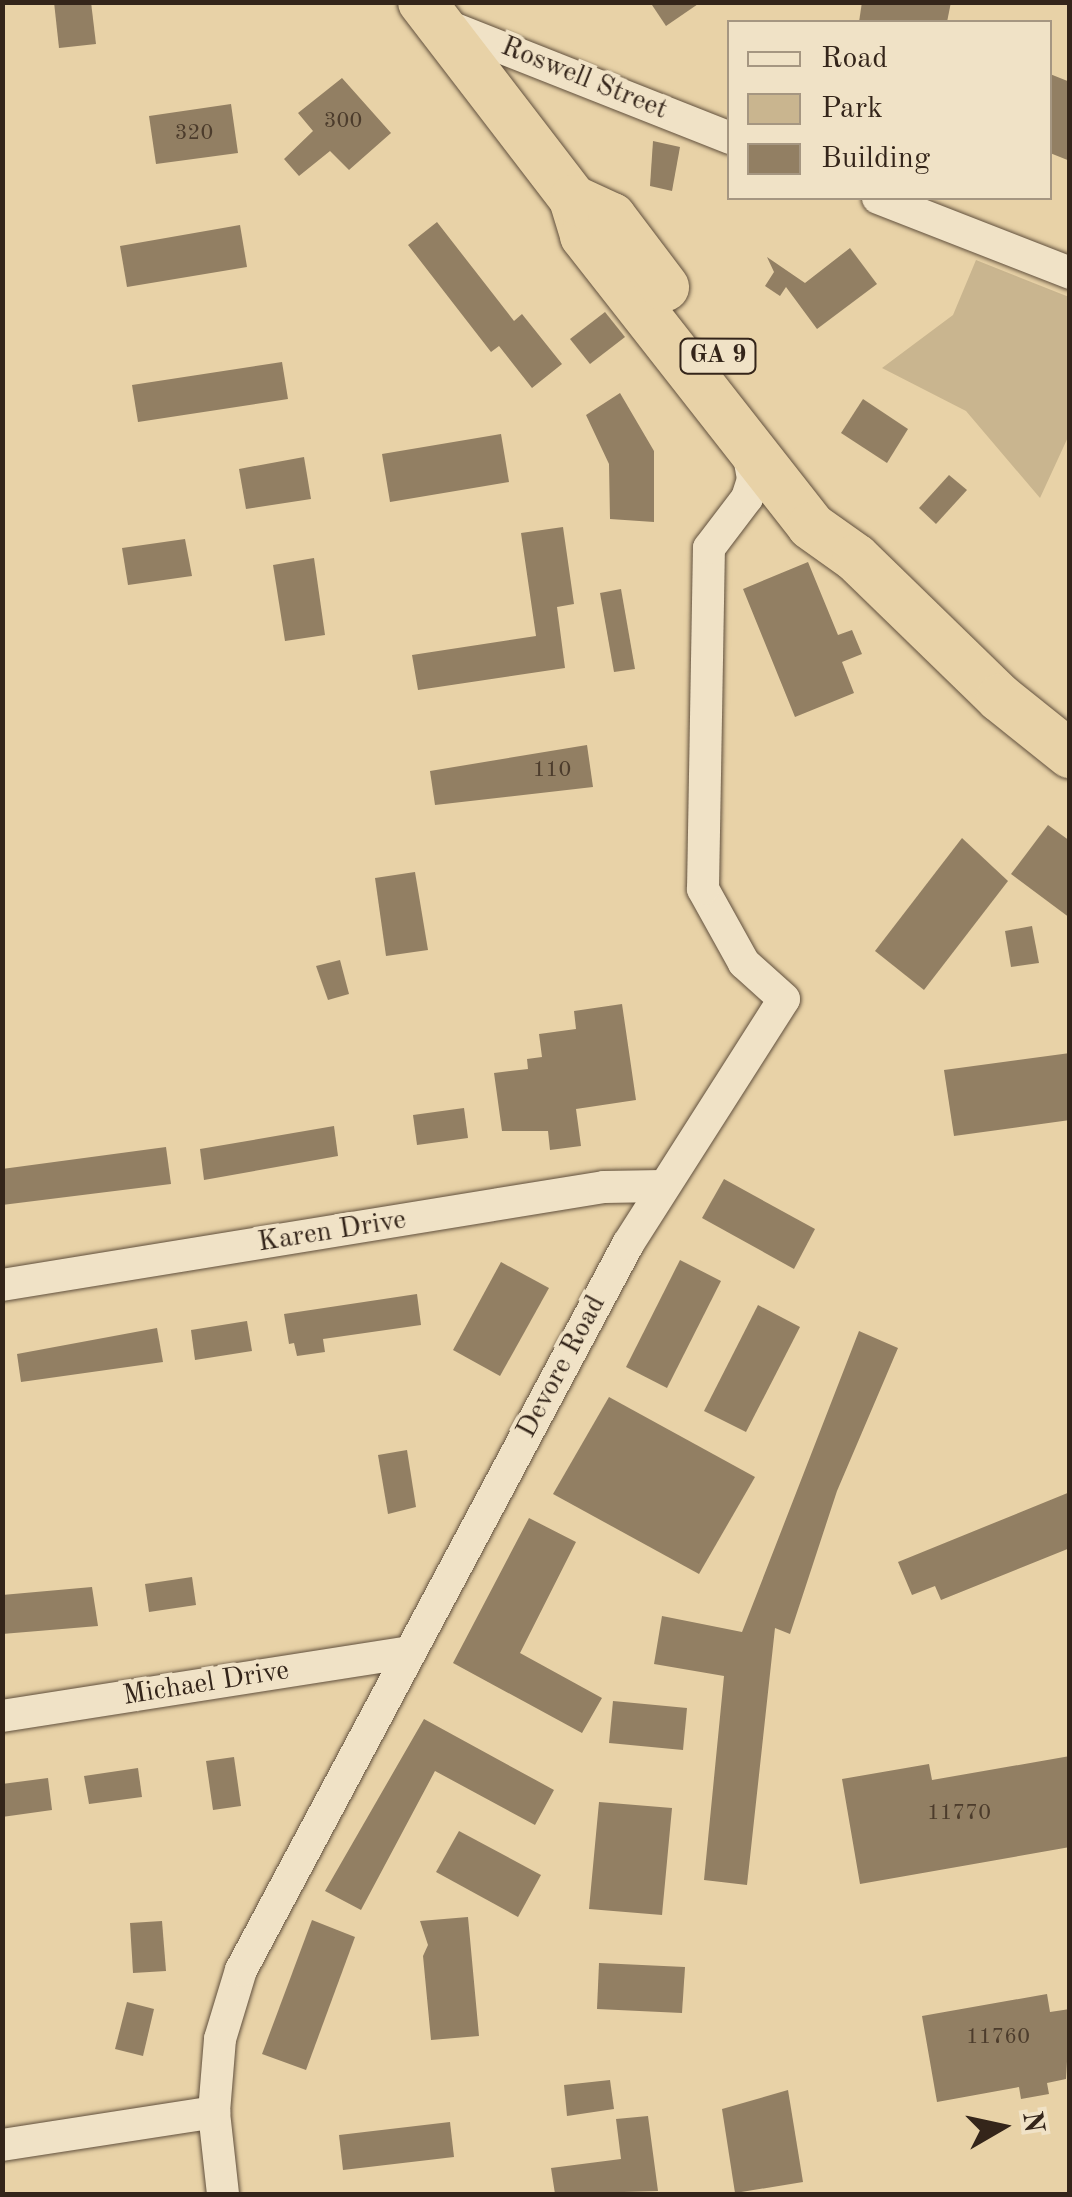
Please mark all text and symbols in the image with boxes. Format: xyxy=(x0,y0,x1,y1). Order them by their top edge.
legend xyxy=(727,20,1052,200)
street label: Roswell Street xyxy=(496,30,672,128)
text: Road xyxy=(821,44,888,74)
text: Park xyxy=(821,94,883,124)
house number: 300 xyxy=(324,109,362,135)
house number: 320 xyxy=(175,121,213,147)
text: Building xyxy=(821,144,930,174)
road number: GA 9 xyxy=(678,336,758,376)
house number: 110 xyxy=(533,758,571,784)
street label: Karen Drive xyxy=(256,1204,408,1260)
street label: Devore Road xyxy=(510,1290,614,1444)
street label: Michael Drive xyxy=(120,1654,292,1714)
house number: 11770 xyxy=(927,1801,991,1827)
house number: 11760 xyxy=(966,2025,1030,2051)
north arrow xyxy=(952,2077,1052,2177)
text: N xyxy=(1016,2110,1047,2135)

